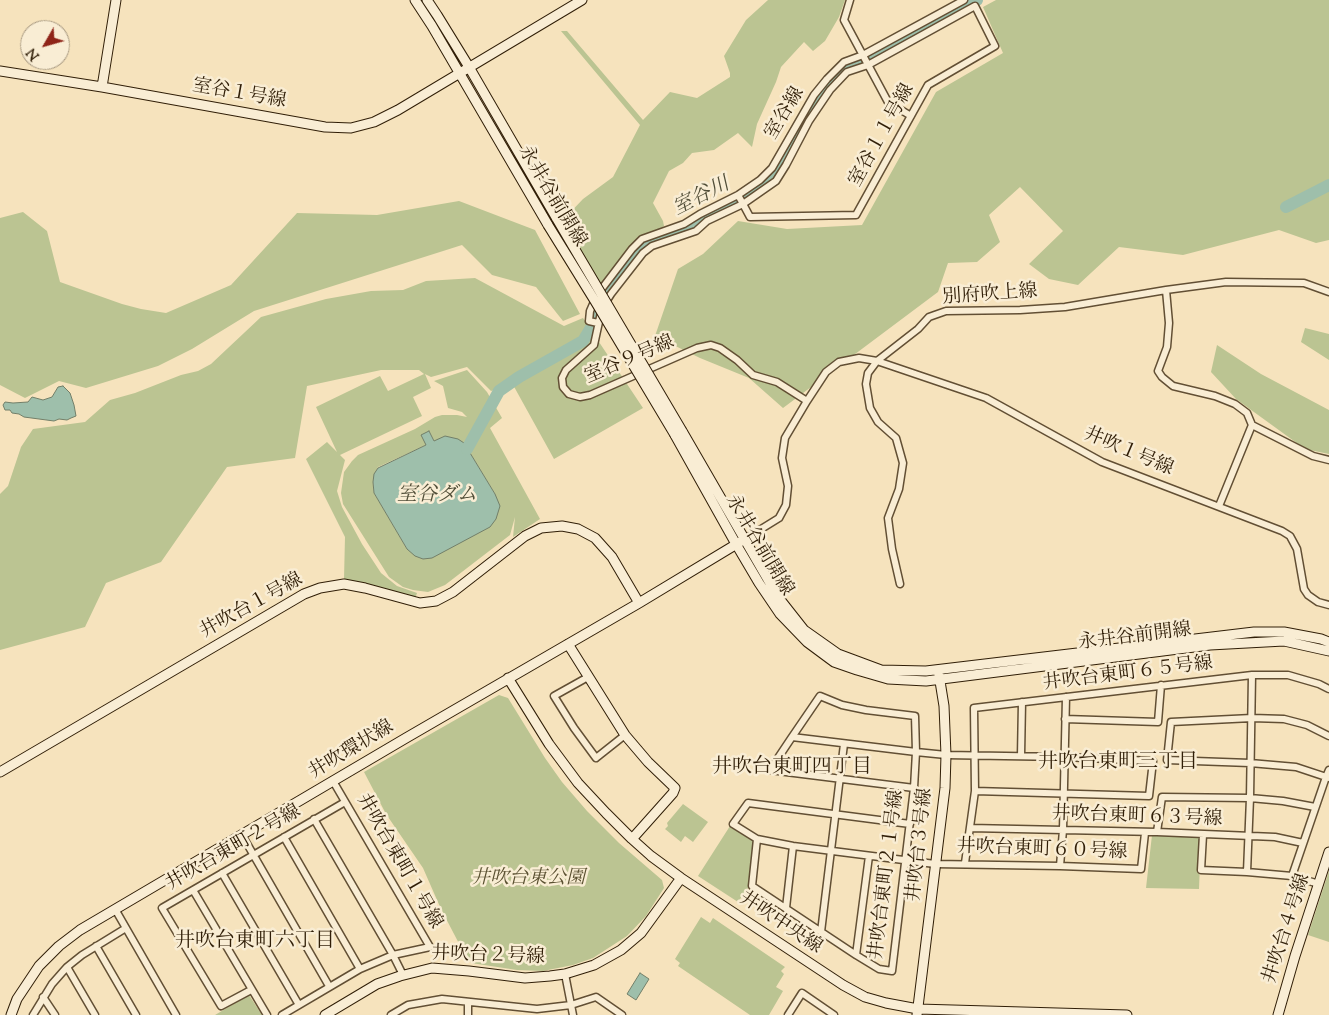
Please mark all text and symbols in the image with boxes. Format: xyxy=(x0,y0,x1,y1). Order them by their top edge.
north arrow xyxy=(20,20,70,70)
text: N xyxy=(23,43,45,64)
street label: 室谷１号線 xyxy=(190,76,288,114)
street label: 室谷１１号線 xyxy=(845,81,921,191)
street label: 室谷線 xyxy=(762,84,810,144)
street label: 永井谷前開線 xyxy=(512,142,590,252)
water label: 室谷川 xyxy=(670,174,734,222)
street label: 別府吹上線 xyxy=(942,281,1038,311)
street label: 室谷９号線 xyxy=(582,332,678,390)
street label: 井吹１号線 xyxy=(1080,424,1176,482)
water label: 室谷ダム xyxy=(397,485,477,509)
street label: 永井谷前開線 xyxy=(719,491,797,601)
street label: 井吹台１号線 xyxy=(197,569,307,645)
street label: 永井谷前開線 xyxy=(1077,620,1193,656)
street label: 井吹台東町６５号線 xyxy=(1042,653,1214,697)
street label: 井吹環状線 xyxy=(305,717,399,785)
district label: 井吹台東町三丁目 xyxy=(1038,752,1198,776)
district label: 井吹台東町四丁目 xyxy=(712,757,872,781)
street label: 井吹台３号線 xyxy=(904,787,938,903)
street label: 井吹台東町２１号線 xyxy=(866,789,910,961)
street label: 井吹台東町１号線 xyxy=(350,790,446,934)
street label: 井吹台東町２号線 xyxy=(162,801,306,897)
street label: 井吹台東町６３号線 xyxy=(1051,804,1223,832)
street label: 井吹台東町６０号線 xyxy=(956,837,1128,865)
park label: 井吹台東公園 xyxy=(471,869,585,891)
street label: 井吹台４号線 xyxy=(1260,871,1316,987)
street label: 井吹中央線 xyxy=(734,888,826,960)
district label: 井吹台東町六丁目 xyxy=(175,931,335,955)
street label: 井吹台２号線 xyxy=(431,944,545,970)

